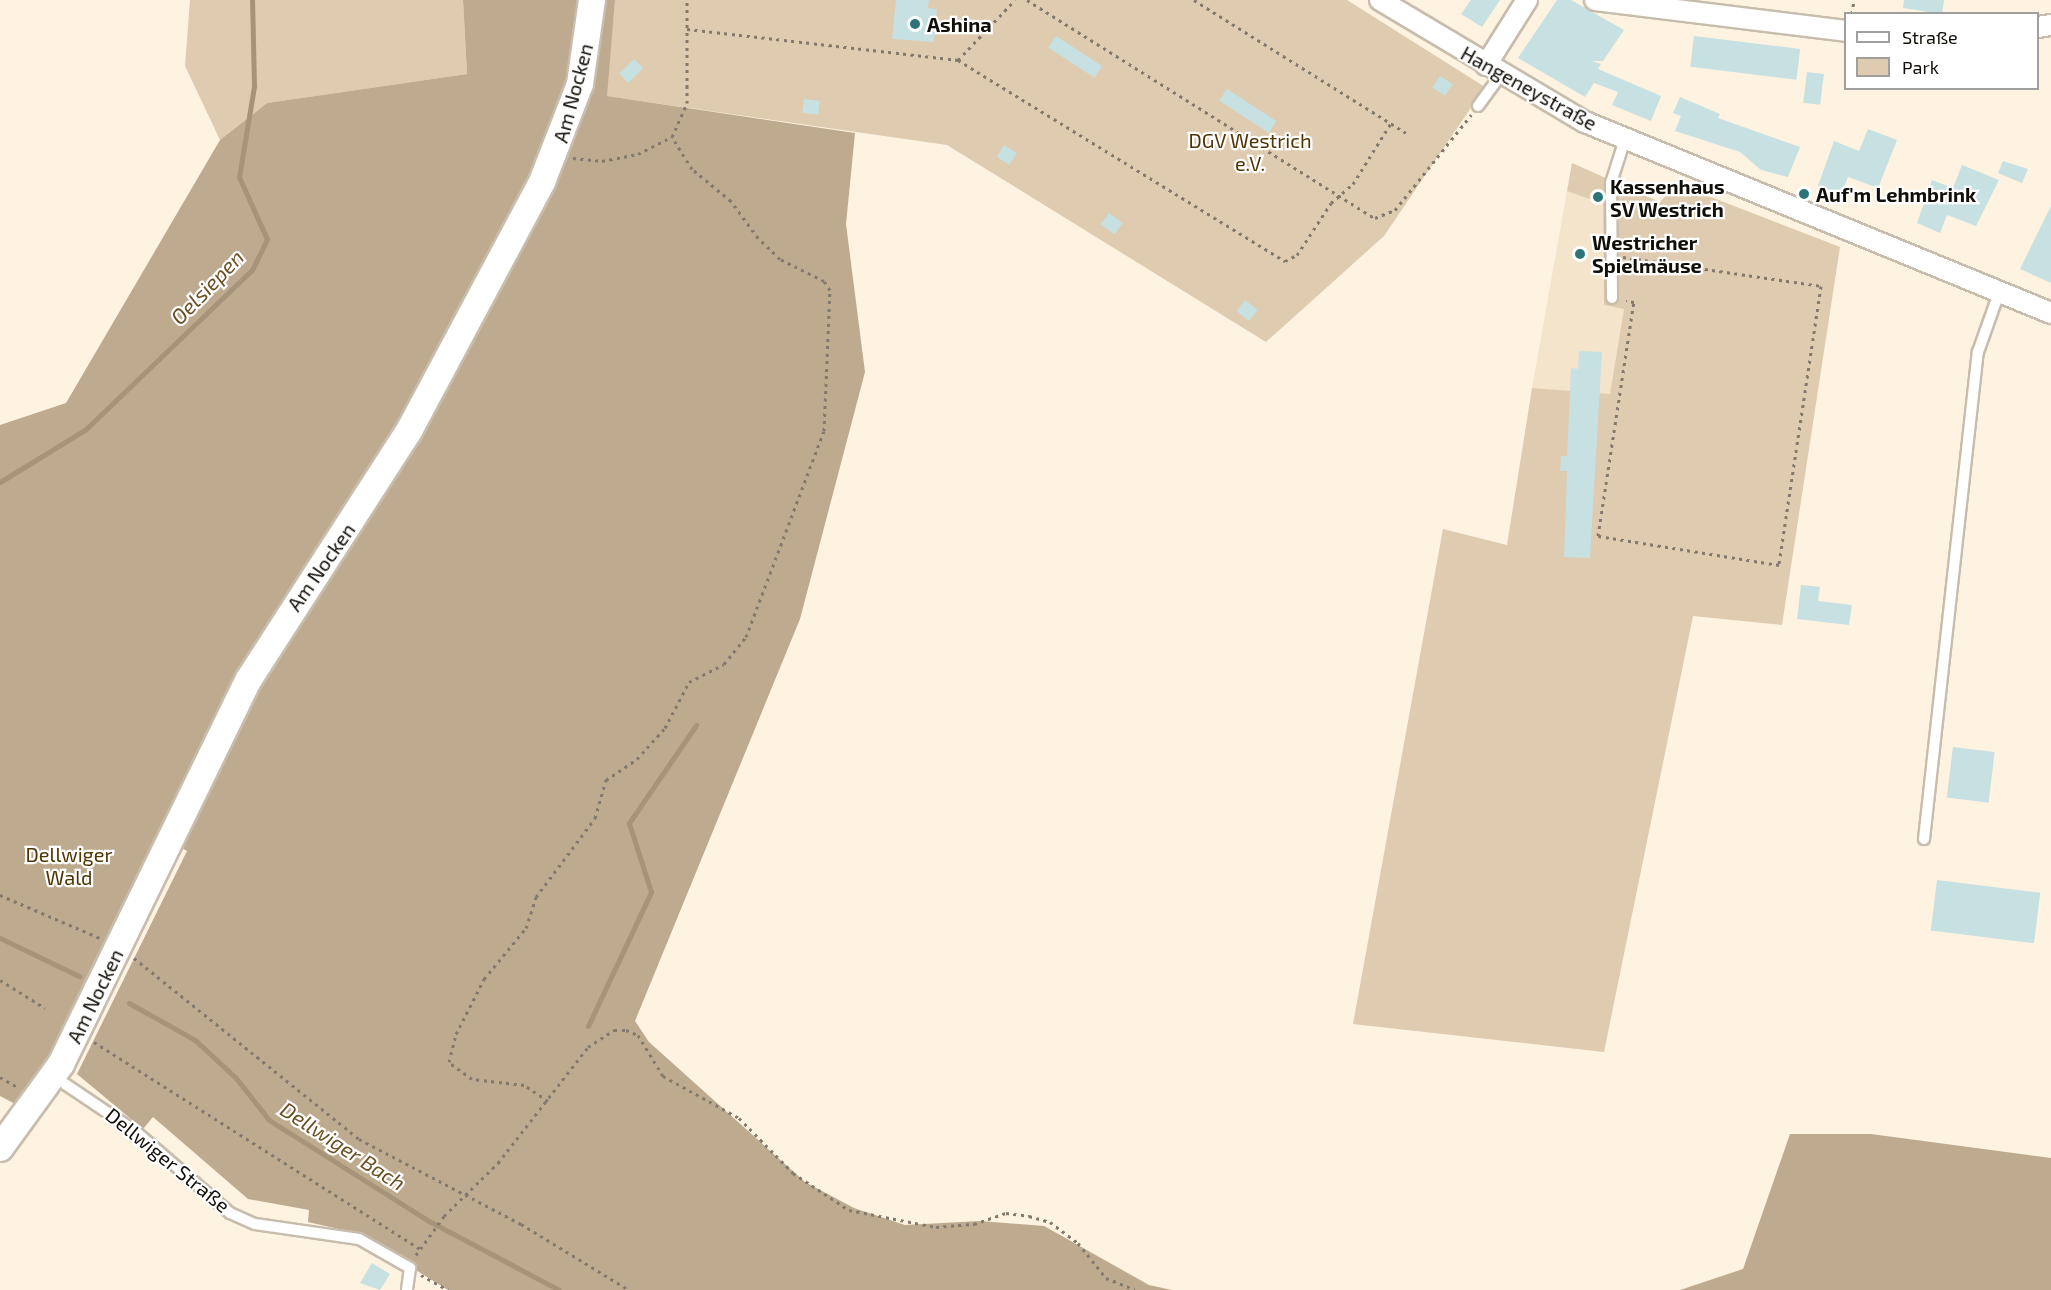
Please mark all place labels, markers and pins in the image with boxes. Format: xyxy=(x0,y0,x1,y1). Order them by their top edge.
place label: Ashina xyxy=(927,12,992,36)
marker: Ashina xyxy=(908,17,922,31)
place label: Kassenhaus SV Westrich xyxy=(1610,174,1725,221)
place label: Auf'm Lehmbrink xyxy=(1816,182,1976,206)
marker: Auf'm Lehmbrink xyxy=(1797,187,1811,201)
marker: Kassenhaus SV Westrich xyxy=(1591,190,1605,204)
place label: Westricher Spielmäuse xyxy=(1592,231,1702,278)
marker: Westricher Spielmäuse xyxy=(1573,247,1587,261)

